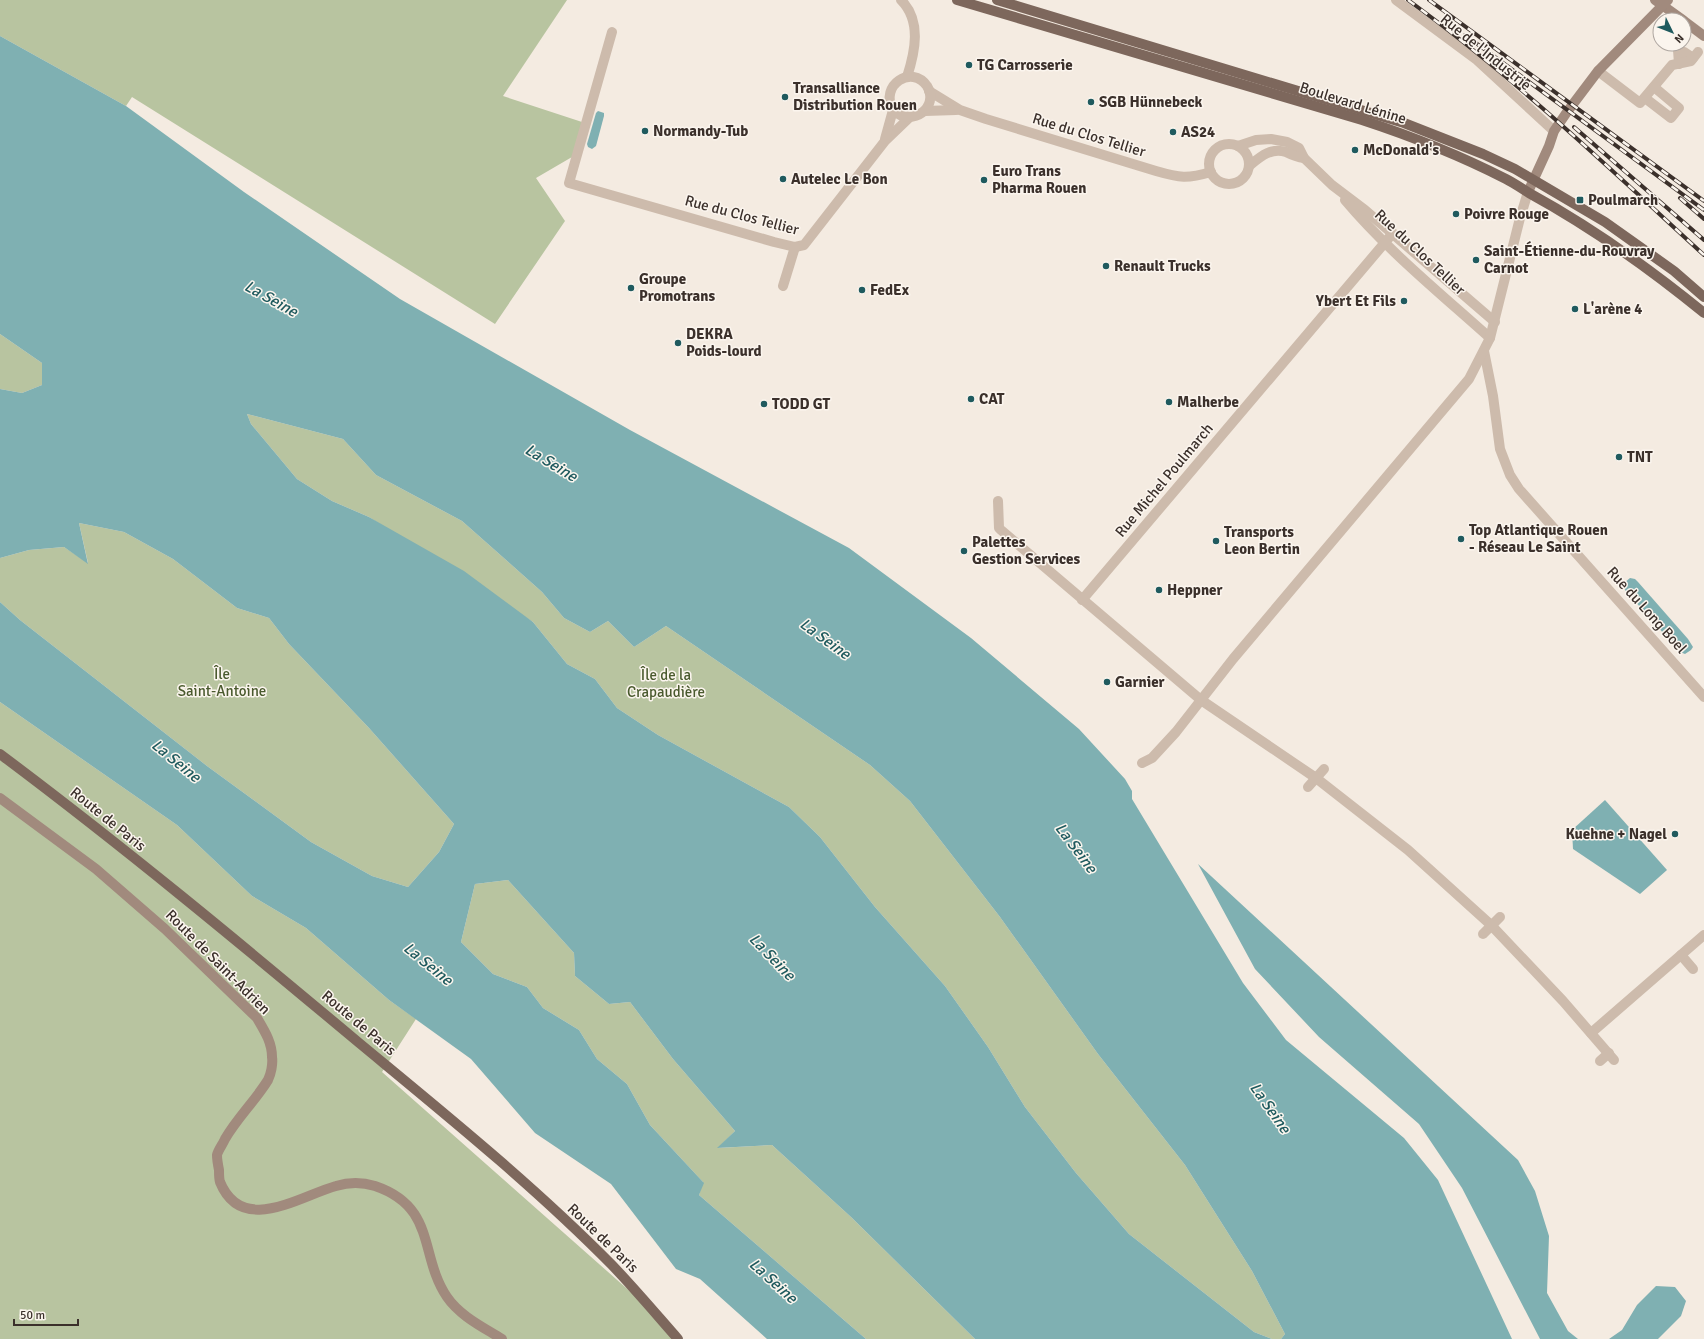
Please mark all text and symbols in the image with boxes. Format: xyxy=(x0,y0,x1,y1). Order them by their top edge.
street label: Rue de l'Industrie xyxy=(1437,10,1535,94)
north arrow xyxy=(1652,12,1692,52)
text: N xyxy=(1672,31,1686,46)
place label: TG Carrosserie xyxy=(977,56,1073,74)
marker: TG Carrosserie xyxy=(964,60,974,70)
street label: Boulevard Lénine xyxy=(1297,78,1409,128)
place label: Transalliance Distribution Rouen xyxy=(793,79,917,114)
marker: Transalliance Distribution Rouen xyxy=(780,92,790,102)
place label: SGB Hünnebeck xyxy=(1099,93,1203,111)
marker: SGB Hünnebeck xyxy=(1086,97,1096,107)
street label: Rue du Clos Tellier xyxy=(1030,109,1148,161)
place label: Normandy-Tub xyxy=(653,122,748,140)
place label: AS24 xyxy=(1181,123,1215,141)
marker: Normandy-Tub xyxy=(640,126,650,136)
marker: AS24 xyxy=(1168,127,1178,137)
place label: McDonald's xyxy=(1363,141,1440,159)
marker: McDonald's xyxy=(1350,145,1360,155)
place label: Euro Trans Pharma Rouen xyxy=(992,162,1086,197)
place label: Autelec Le Bon xyxy=(791,170,888,188)
marker: Autelec Le Bon xyxy=(778,174,788,184)
marker: Euro Trans Pharma Rouen xyxy=(979,175,989,185)
street label: Rue du Clos Tellier xyxy=(683,191,801,239)
place label: Poulmarch xyxy=(1588,191,1658,209)
marker: Poulmarch xyxy=(1575,195,1585,205)
street label: Rue du Clos Tellier xyxy=(1371,205,1469,299)
place label: Poivre Rouge xyxy=(1464,205,1549,223)
marker: Poivre Rouge xyxy=(1451,209,1461,219)
place label: Saint-Étienne-du-Rouvray Carnot xyxy=(1484,241,1655,277)
marker: Saint-Étienne-du-Rouvray Carnot xyxy=(1471,255,1481,265)
place label: Renault Trucks xyxy=(1114,257,1211,275)
marker: Renault Trucks xyxy=(1101,261,1111,271)
place label: Groupe Promotrans xyxy=(639,270,715,305)
water label: La Seine xyxy=(241,276,302,322)
place label: FedEx xyxy=(870,281,910,299)
marker: Groupe Promotrans xyxy=(626,283,636,293)
marker: FedEx xyxy=(857,285,867,295)
place label: Ybert Et Fils xyxy=(1315,292,1396,310)
marker: Ybert Et Fils xyxy=(1399,296,1409,306)
place label: L'arène 4 xyxy=(1583,300,1642,318)
marker: L'arène 4 xyxy=(1570,304,1580,314)
place label: DEKRA Poids-lourd xyxy=(686,325,762,360)
marker: DEKRA Poids-lourd xyxy=(673,338,683,348)
place label: CAT xyxy=(979,390,1005,408)
place label: Malherbe xyxy=(1177,393,1239,411)
marker: CAT xyxy=(966,394,976,404)
place label: TODD GT xyxy=(772,395,831,413)
marker: Malherbe xyxy=(1164,397,1174,407)
marker: TODD GT xyxy=(759,399,769,409)
street label: Rue Michel Poulmarch xyxy=(1111,420,1217,540)
water label: La Seine xyxy=(521,440,582,487)
place label: TNT xyxy=(1627,448,1653,466)
marker: TNT xyxy=(1614,452,1624,462)
place label: Top Atlantique Rouen - Réseau Le Saint xyxy=(1469,521,1608,556)
place label: Transports Leon Bertin xyxy=(1224,523,1300,558)
place label: Palettes Gestion Services xyxy=(972,533,1080,568)
marker: Top Atlantique Rouen - Réseau Le Saint xyxy=(1456,534,1466,544)
marker: Transports Leon Bertin xyxy=(1211,536,1221,546)
marker: Palettes Gestion Services xyxy=(959,546,969,556)
street label: Rue du Long Boel xyxy=(1603,563,1691,657)
place label: Heppner xyxy=(1167,581,1223,599)
marker: Heppner xyxy=(1154,585,1164,595)
water label: La Seine xyxy=(796,614,855,665)
park label: Île Saint-Antoine xyxy=(178,665,266,700)
park label: Île de la Crapaudière xyxy=(627,666,705,701)
place label: Garnier xyxy=(1115,673,1165,691)
marker: Garnier xyxy=(1102,677,1112,687)
water label: La Seine xyxy=(147,735,206,788)
street label: Route de Paris xyxy=(67,783,150,855)
water label: La Seine xyxy=(1051,819,1102,878)
place label: Kuehne + Nagel xyxy=(1566,825,1667,843)
marker: Kuehne + Nagel xyxy=(1670,829,1680,839)
street label: Route de Saint-Adrien xyxy=(162,906,274,1018)
water label: La Seine xyxy=(745,929,800,985)
water label: La Seine xyxy=(399,938,458,991)
street label: Route de Paris xyxy=(318,987,400,1060)
water label: La Seine xyxy=(1245,1079,1295,1138)
street label: Route de Paris xyxy=(564,1200,643,1277)
water label: La Seine xyxy=(745,1254,802,1308)
scale bar xyxy=(14,1301,78,1327)
text: 50 m xyxy=(20,1308,45,1323)

